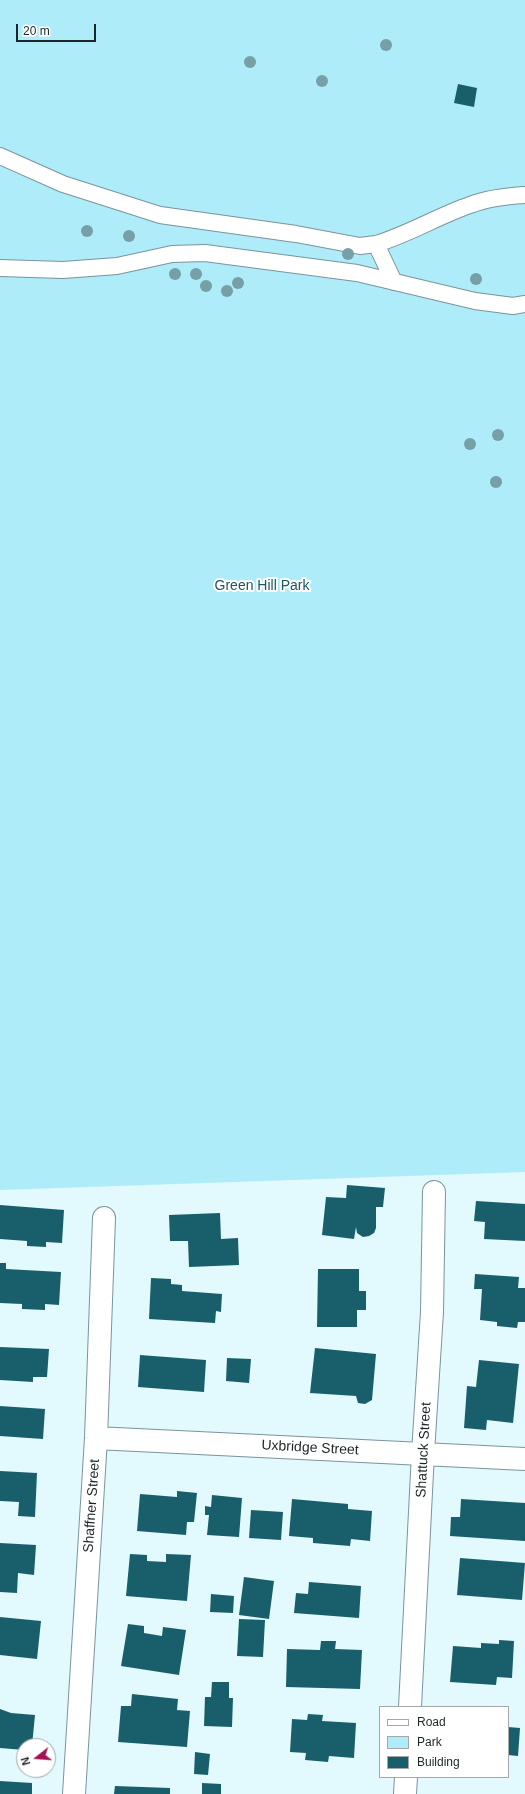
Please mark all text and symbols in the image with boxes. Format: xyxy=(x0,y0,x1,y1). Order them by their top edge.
scale bar xyxy=(18,16,98,42)
text: 20 m xyxy=(23,24,50,38)
park label: Green Hill Park xyxy=(215,578,309,594)
street label: Shattuck Street xyxy=(413,1402,435,1498)
street label: Uxbridge Street xyxy=(261,1437,359,1459)
street label: Shaffner Street xyxy=(80,1459,104,1553)
legend xyxy=(379,1706,509,1778)
text: Road xyxy=(417,1715,446,1729)
text: Park xyxy=(417,1735,442,1749)
north arrow xyxy=(16,1738,56,1778)
text: Building xyxy=(417,1755,460,1769)
text: N xyxy=(19,1756,32,1767)

